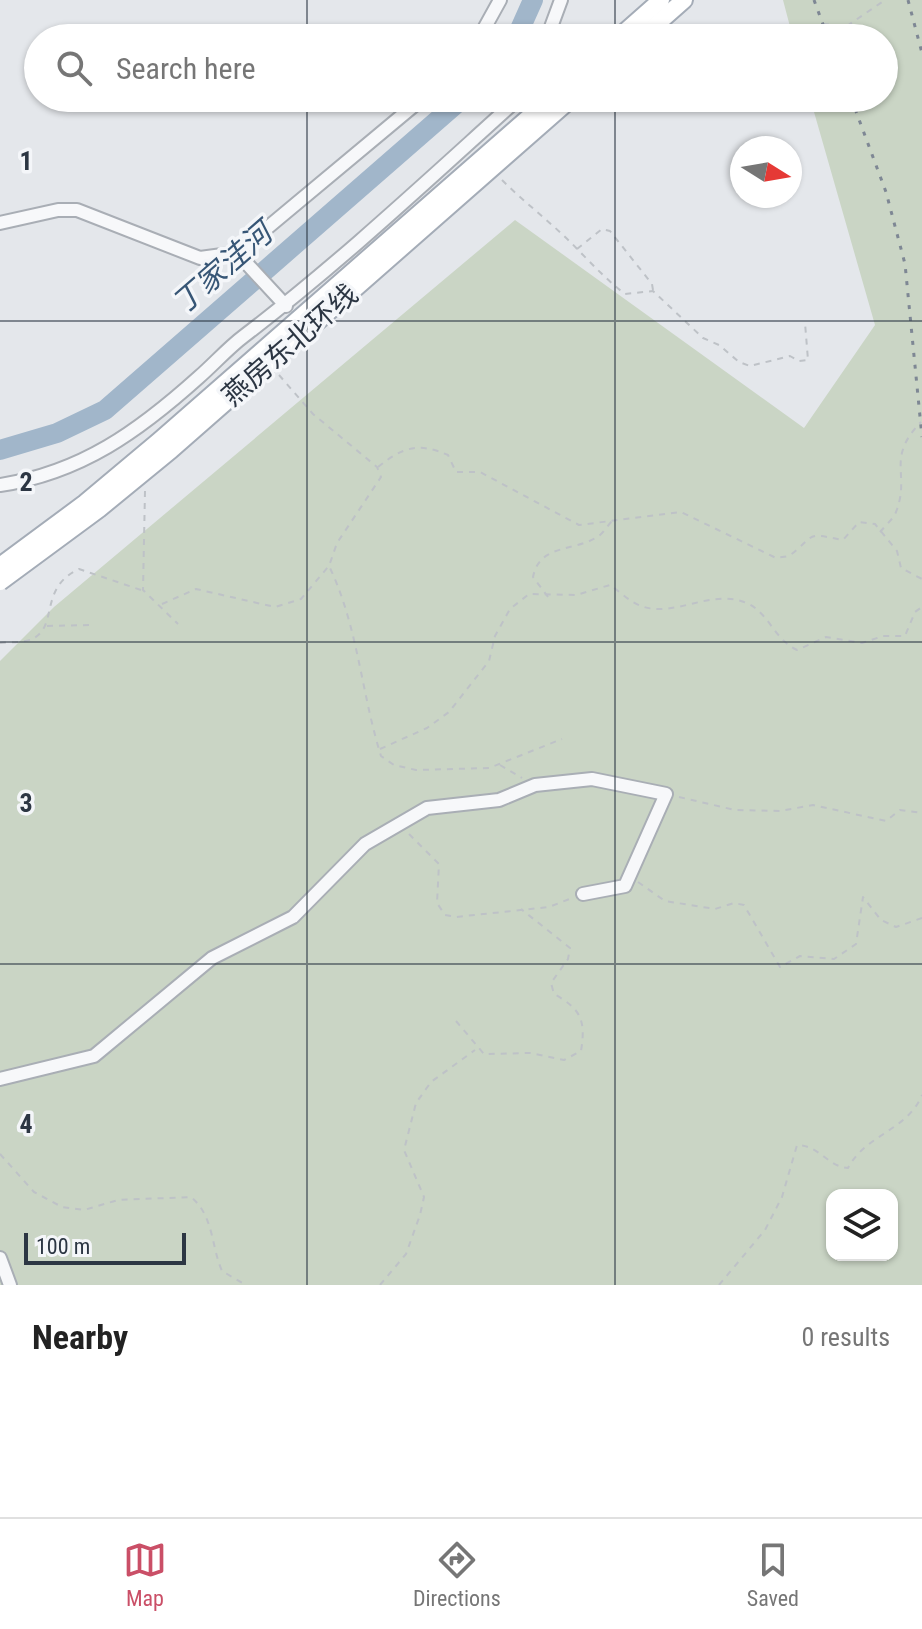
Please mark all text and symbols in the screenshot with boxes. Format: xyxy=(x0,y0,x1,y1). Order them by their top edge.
search box xyxy=(24,24,898,112)
icon: search xyxy=(52,46,96,90)
text: Search here xyxy=(116,51,256,86)
north arrow xyxy=(730,136,802,208)
text: 1 xyxy=(19,146,33,176)
water label: 丁家洼河 xyxy=(165,212,283,321)
street label: 燕房东北环线 xyxy=(216,277,364,413)
text: 2 xyxy=(19,467,33,497)
text: 3 xyxy=(19,788,33,818)
text: 4 xyxy=(19,1109,33,1139)
map controls xyxy=(826,1189,898,1261)
button: layers xyxy=(826,1189,898,1261)
scale bar xyxy=(24,1229,186,1265)
text: 100 m xyxy=(36,1234,90,1259)
text: Nearby xyxy=(32,1317,128,1357)
text: 0 results xyxy=(801,1322,890,1352)
tab: Map xyxy=(123,1538,167,1611)
tab: Directions xyxy=(413,1538,501,1611)
tab: Saved xyxy=(747,1538,799,1611)

